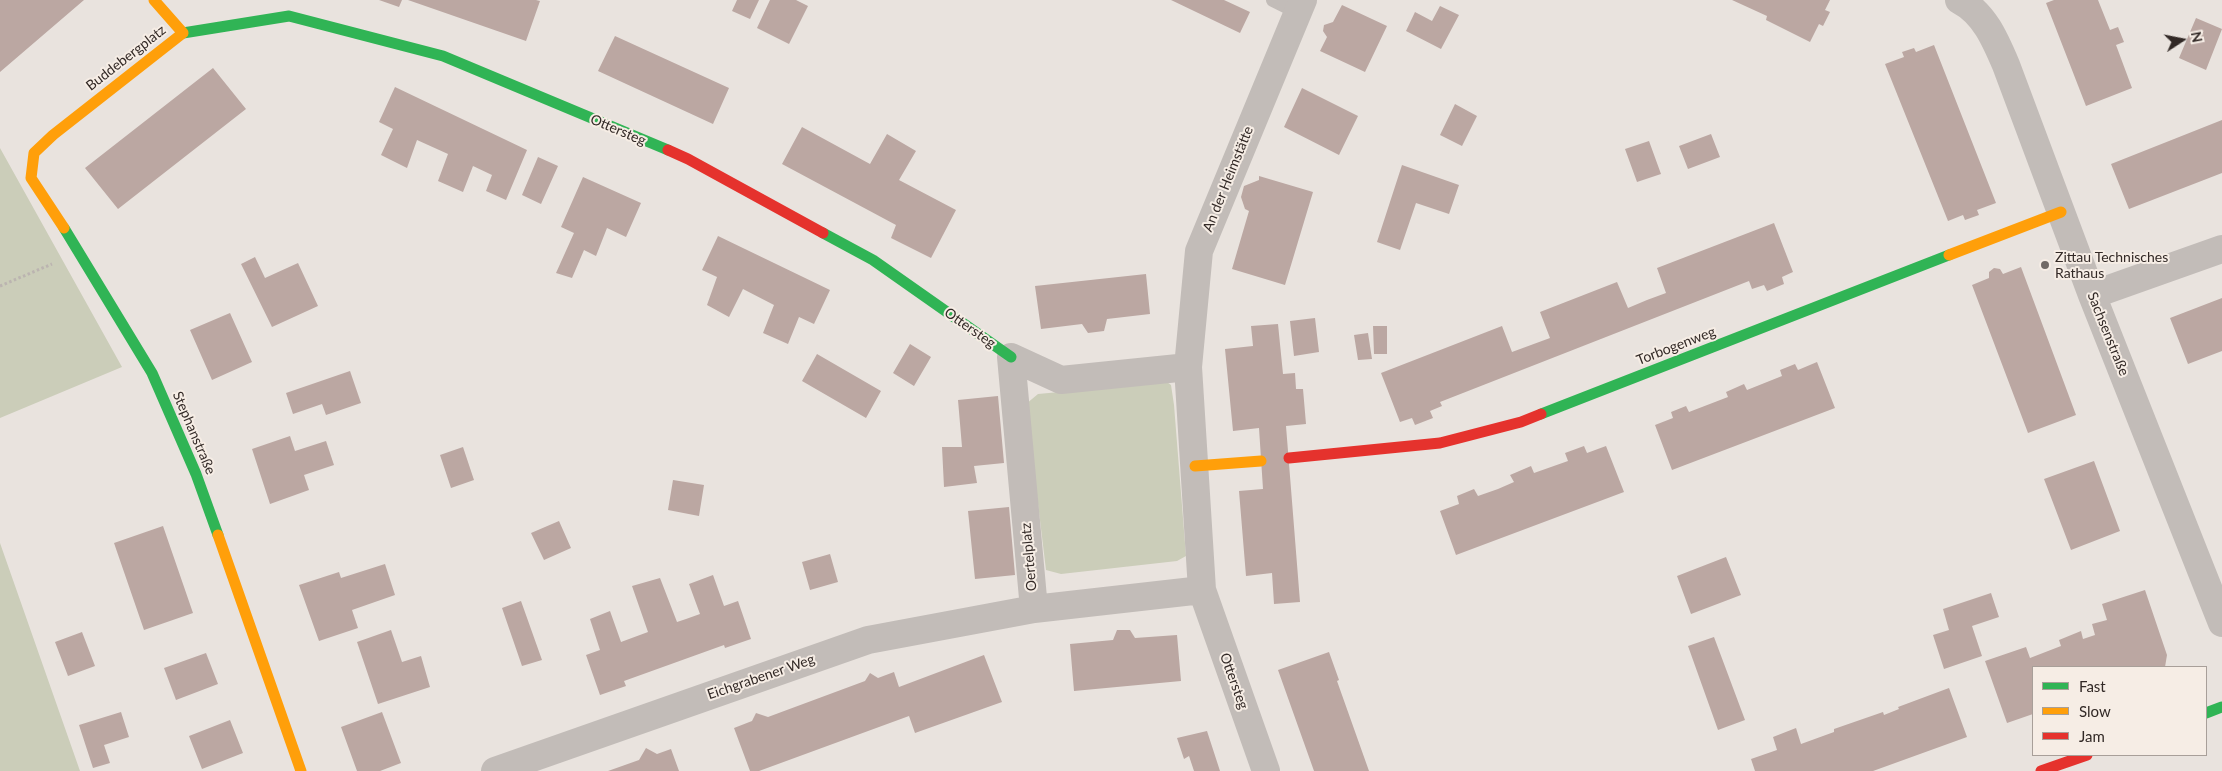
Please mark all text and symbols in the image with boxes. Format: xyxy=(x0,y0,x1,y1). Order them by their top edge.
north arrow xyxy=(2157,15,2207,65)
street label: Buddebergplatz xyxy=(83,22,169,94)
text: N xyxy=(2188,30,2207,44)
street label: Ottersteg xyxy=(588,111,648,149)
street label: An der Heimstätte xyxy=(1199,124,1257,234)
place label: Zittau Technisches Rathaus xyxy=(2055,249,2168,282)
marker: Zittau Technisches Rathaus xyxy=(2039,259,2051,271)
street label: Sachsenstraße xyxy=(2084,290,2132,378)
street label: Ottersteg xyxy=(941,304,999,352)
street label: Torbogenweg xyxy=(1634,323,1718,369)
street label: Stephanstraße xyxy=(169,389,219,477)
street label: Oertelplatz xyxy=(1018,522,1040,592)
street label: Ottersteg xyxy=(1216,650,1252,712)
street label: Eichgrabener Weg xyxy=(705,651,817,703)
legend xyxy=(2032,666,2207,756)
text: Fast xyxy=(2079,677,2106,695)
text: Slow xyxy=(2079,702,2111,720)
text: Jam xyxy=(2079,727,2105,745)

